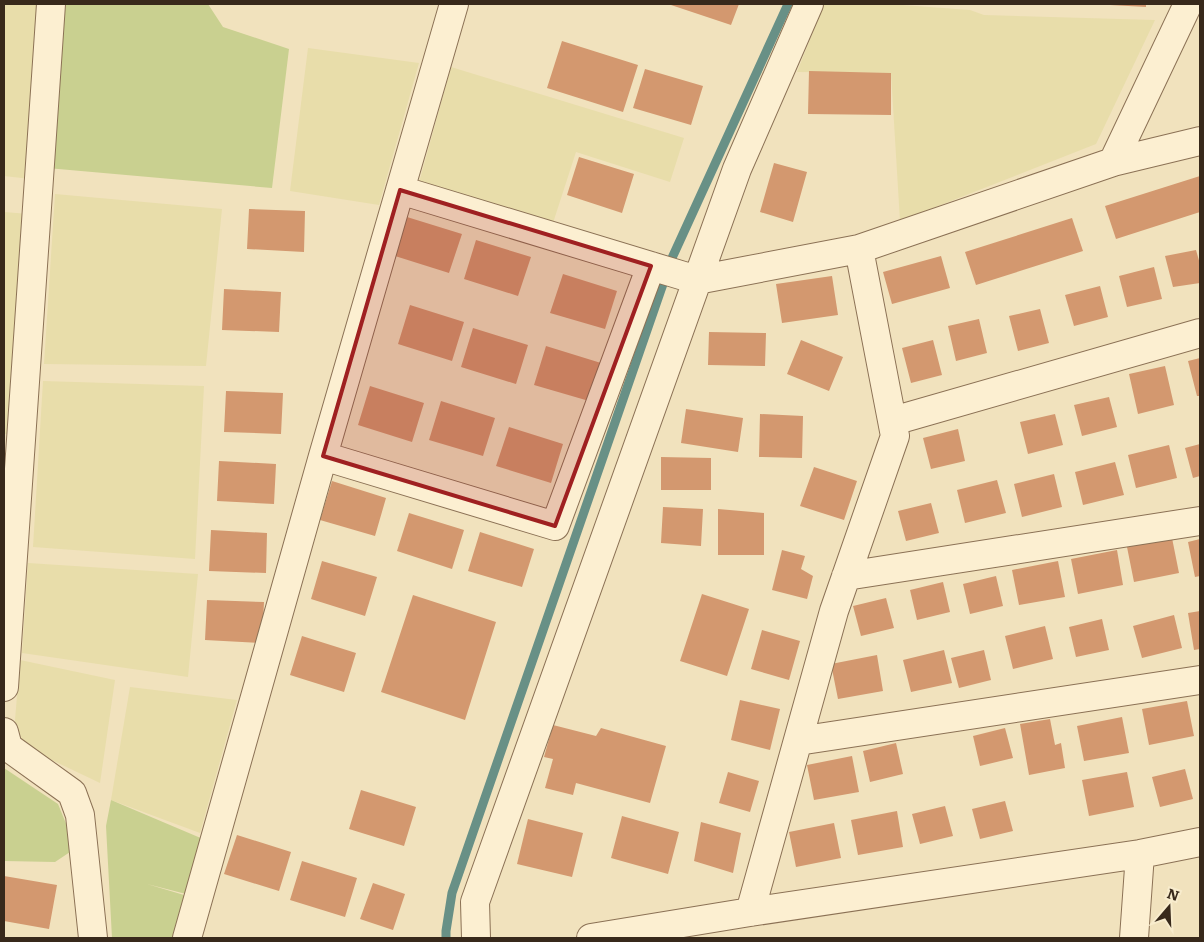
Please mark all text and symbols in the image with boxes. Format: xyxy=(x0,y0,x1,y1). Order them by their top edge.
north arrow xyxy=(1144,882,1194,932)
text: N xyxy=(1165,882,1183,905)

